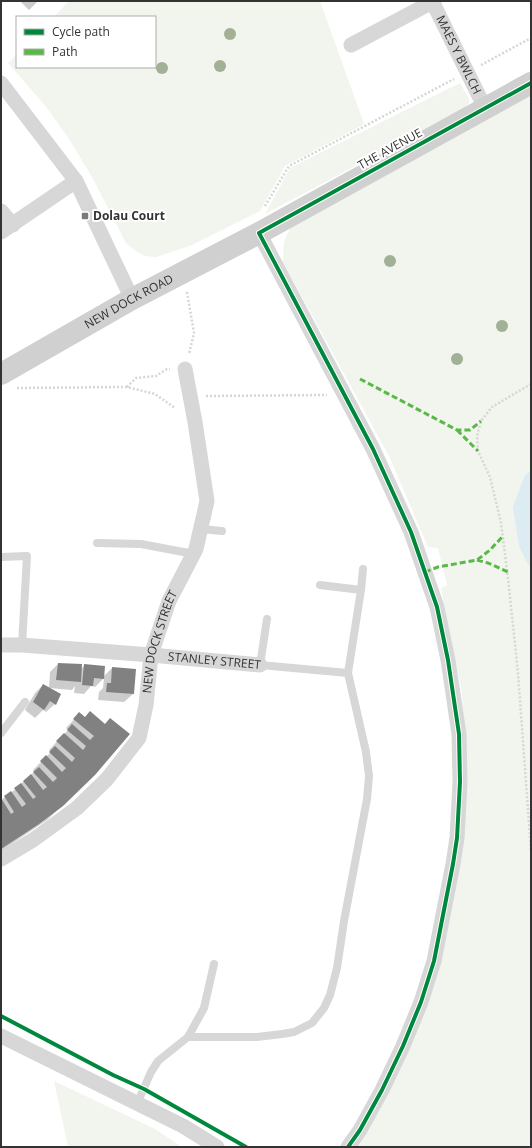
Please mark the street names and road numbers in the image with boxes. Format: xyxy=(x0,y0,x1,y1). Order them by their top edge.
street label: MAES Y BWLCH xyxy=(432,12,486,97)
street label: THE AVENUE xyxy=(355,124,425,173)
street label: NEW DOCK ROAD xyxy=(81,270,176,333)
street label: NEW DOCK STREET xyxy=(138,587,181,694)
street label: STANLEY STREET xyxy=(167,648,262,673)

